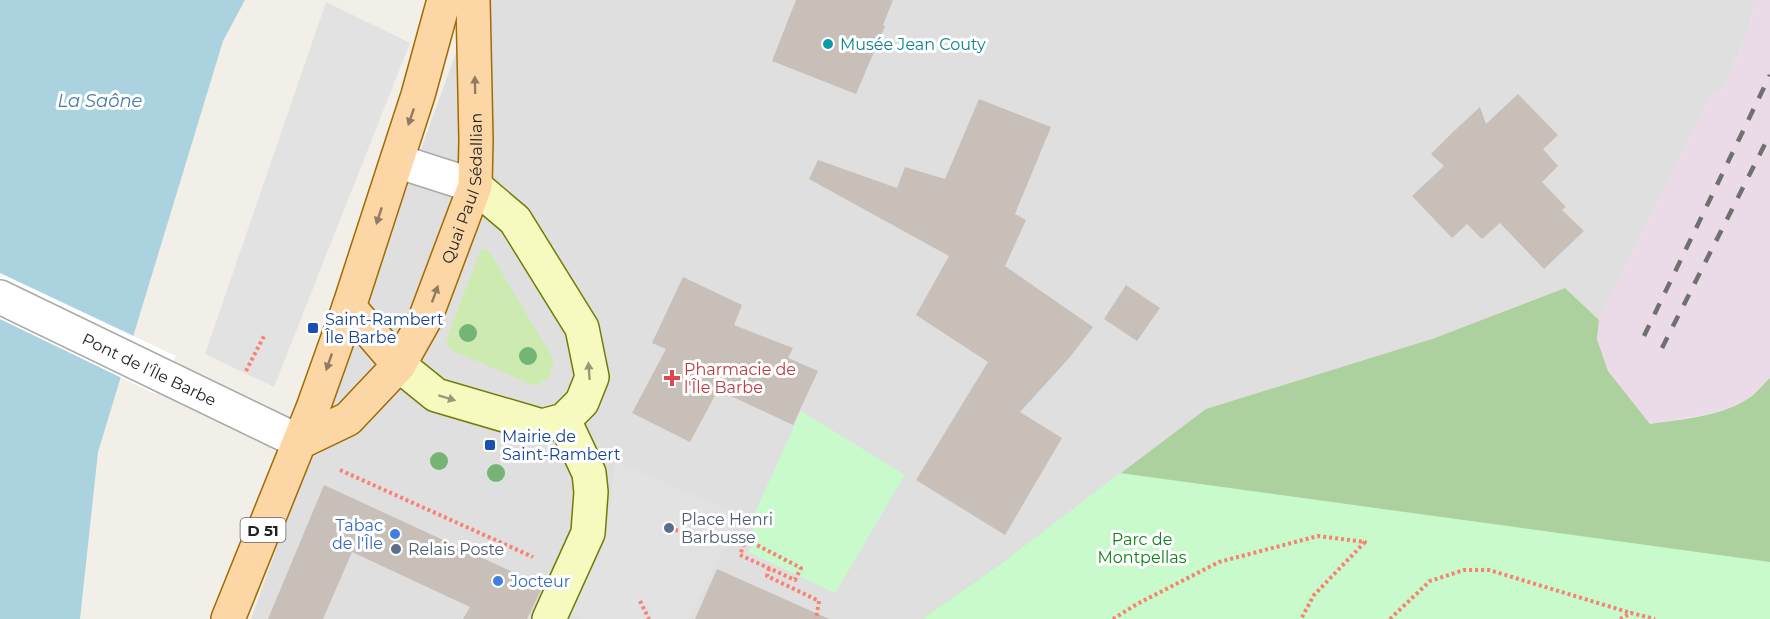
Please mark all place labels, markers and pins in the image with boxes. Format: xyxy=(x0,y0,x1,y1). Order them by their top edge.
place label: Musée Jean Couty xyxy=(840,35,986,54)
marker: Musée Jean Couty xyxy=(821,37,835,51)
place label: Saint-Rambert Île Barbe xyxy=(324,310,444,347)
marker: Saint-Rambert Île Barbe xyxy=(306,321,320,335)
place label: Pharmacie de l'Île Barbe xyxy=(684,360,796,397)
marker: Pharmacie de l'Île Barbe xyxy=(665,371,679,385)
place label: Mairie de Saint-Rambert xyxy=(502,427,621,464)
marker: Mairie de Saint-Rambert xyxy=(483,438,497,452)
place label: Place Henri Barbusse xyxy=(681,510,773,547)
place label: Tabac de l'Île xyxy=(332,516,383,553)
marker: Place Henri Barbusse xyxy=(662,521,676,535)
marker: Tabac de l'Île xyxy=(388,527,402,541)
place label: Relais Poste xyxy=(408,540,504,559)
marker: Relais Poste xyxy=(389,542,403,556)
place label: Jocteur xyxy=(509,572,570,591)
marker: Jocteur xyxy=(491,574,505,588)

